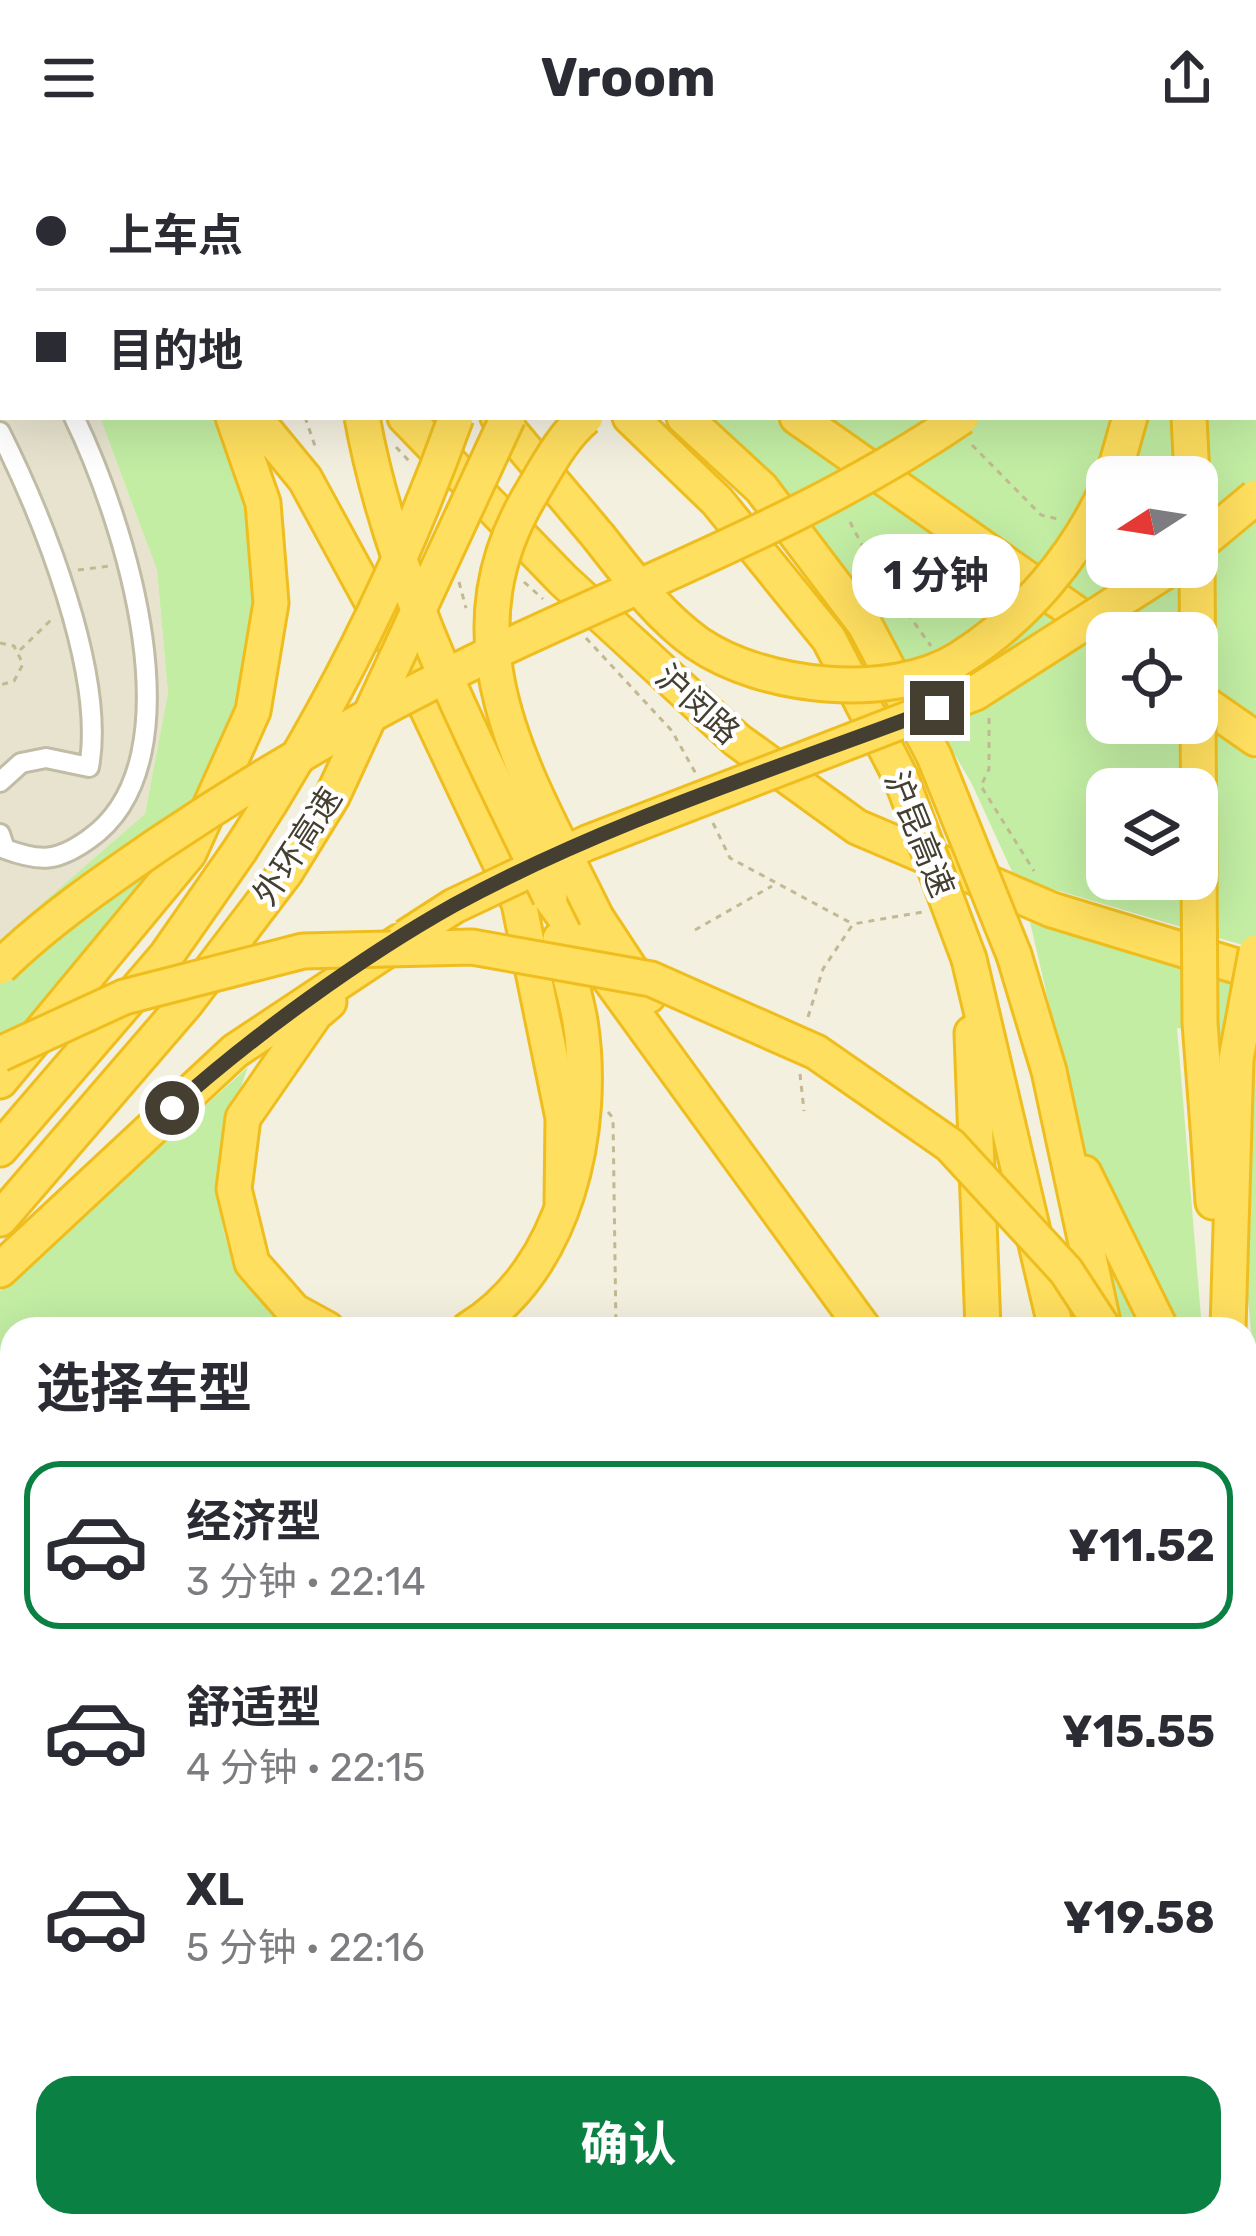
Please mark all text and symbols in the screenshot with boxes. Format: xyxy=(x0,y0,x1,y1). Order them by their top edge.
icon: menu xyxy=(36,45,102,111)
icon: share xyxy=(1154,45,1220,111)
text: Vroom xyxy=(540,46,716,110)
text: 上车点 xyxy=(108,209,243,262)
text: 目的地 xyxy=(108,324,243,377)
north arrow xyxy=(1086,456,1218,588)
map controls xyxy=(1086,456,1218,900)
callout: 1 分钟 xyxy=(853,534,1021,618)
text: 1 分钟 xyxy=(883,553,989,599)
button: locate xyxy=(1086,612,1218,744)
street label: 沪闵路 xyxy=(648,657,747,752)
route end xyxy=(910,681,964,735)
street label: 沪昆高速 xyxy=(877,766,962,903)
button: layers xyxy=(1086,768,1218,900)
street label: 外环高速 xyxy=(245,780,350,912)
route start xyxy=(145,1081,199,1135)
text: 选择车型 xyxy=(36,1357,252,1421)
icon: car xyxy=(42,1491,150,1599)
text: 经济型 xyxy=(186,1495,321,1548)
text: ¥11.52 xyxy=(1068,1519,1215,1572)
text: 3 分钟 · 22:14 xyxy=(186,1559,426,1605)
icon: car xyxy=(42,1677,150,1785)
text: 舒适型 xyxy=(186,1681,321,1734)
text: ¥15.55 xyxy=(1062,1705,1215,1758)
text: 4 分钟 · 22:15 xyxy=(186,1745,425,1791)
icon: car xyxy=(42,1863,150,1971)
text: XL xyxy=(186,1863,244,1916)
text: ¥19.58 xyxy=(1063,1891,1215,1944)
text: 5 分钟 · 22:16 xyxy=(186,1925,425,1971)
button: 确认 xyxy=(36,2076,1221,2214)

